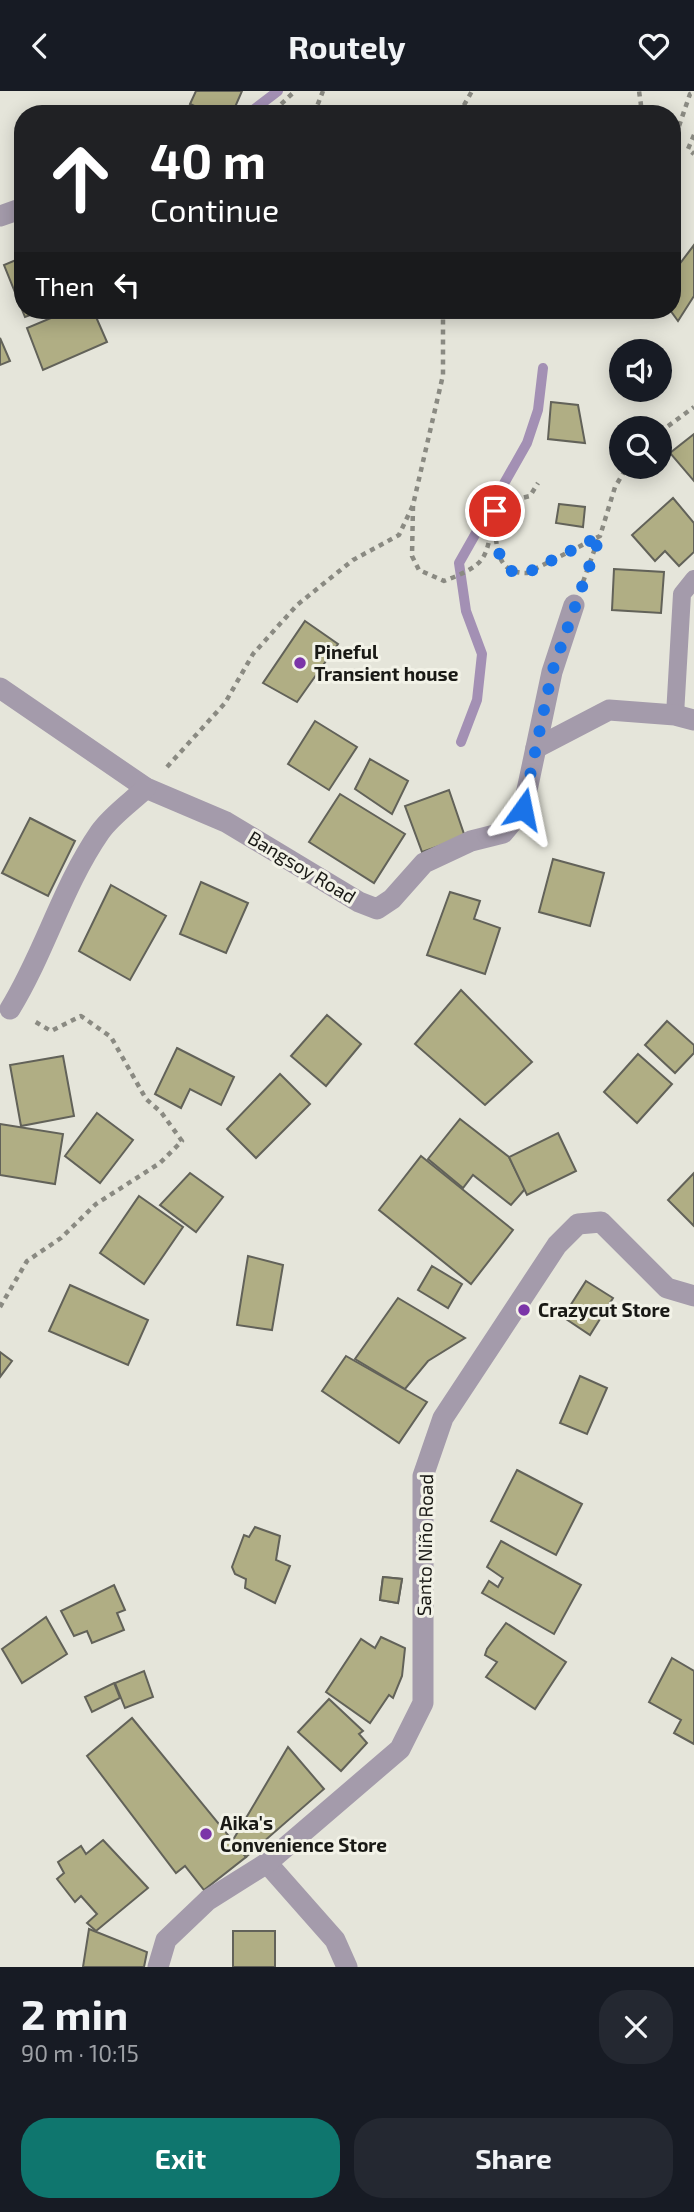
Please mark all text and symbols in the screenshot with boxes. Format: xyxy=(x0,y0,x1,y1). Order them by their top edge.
icon: back xyxy=(21,27,59,65)
text: Routely xyxy=(288,27,406,65)
icon: heart xyxy=(635,27,673,65)
text: 40 m xyxy=(150,130,266,189)
icon: ahead xyxy=(35,133,126,224)
text: Continue xyxy=(150,190,279,228)
icon: left xyxy=(108,266,146,304)
text: Then xyxy=(35,270,94,301)
map controls xyxy=(609,339,672,479)
button: sound xyxy=(609,339,672,402)
button: search xyxy=(609,416,672,479)
pin xyxy=(465,481,525,541)
icon: arrive xyxy=(476,492,514,530)
place label: Pineful Transient house xyxy=(314,640,459,685)
marker: Pineful Transient house xyxy=(292,655,308,671)
position arrow xyxy=(486,772,560,846)
street label: Bangsoy Road xyxy=(244,825,360,908)
place label: Crazycut Store xyxy=(538,1298,670,1322)
marker: Crazycut Store xyxy=(516,1302,532,1318)
street label: Santo Niño Road xyxy=(412,1474,437,1616)
place label: Aika's Convenience Store xyxy=(220,1811,387,1856)
marker: Aika's Convenience Store xyxy=(198,1826,214,1842)
text: 2 min xyxy=(21,1988,128,2038)
button: close xyxy=(599,1990,673,2064)
text: 90 m · 10:15 xyxy=(21,2039,139,2067)
button: Exit xyxy=(21,2118,340,2198)
button: Share xyxy=(354,2118,673,2198)

